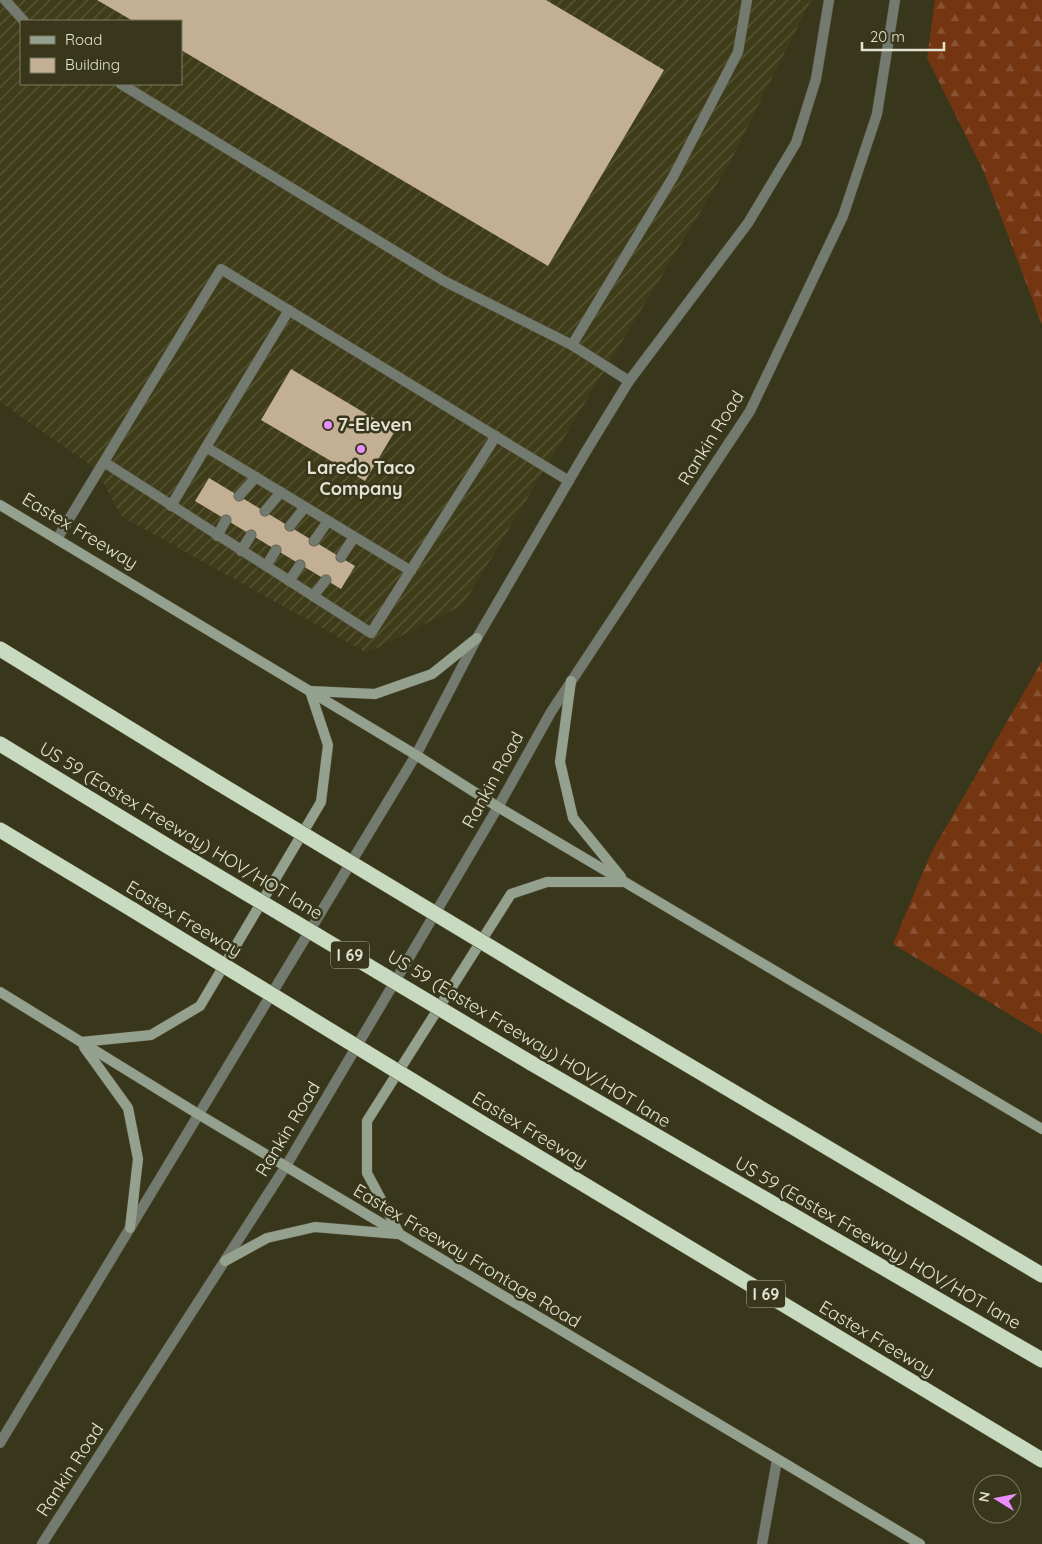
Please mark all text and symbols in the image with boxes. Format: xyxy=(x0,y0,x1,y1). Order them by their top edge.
legend xyxy=(20,20,182,85)
scale bar xyxy=(862,20,944,52)
text: 20 m xyxy=(870,27,905,46)
text: Road xyxy=(65,30,102,49)
text: Building xyxy=(65,55,120,74)
street label: Rankin Road xyxy=(672,386,749,489)
place label: 7-Eleven xyxy=(338,413,412,436)
marker: 7-Eleven xyxy=(322,419,334,431)
marker: Laredo Taco Company xyxy=(355,443,367,455)
place label: Laredo Taco Company xyxy=(307,456,415,500)
street label: Eastex Freeway xyxy=(18,487,142,574)
street label: Rankin Road xyxy=(457,727,529,832)
street label: US 59 (Eastex Freeway) HOV/HOT lane xyxy=(35,738,327,924)
street label: Eastex Freeway xyxy=(122,876,246,962)
road number: I 69 xyxy=(331,942,369,968)
street label: US 59 (Eastex Freeway) HOV/HOT lane xyxy=(383,946,675,1132)
street label: Rankin Road xyxy=(250,1077,325,1180)
street label: Eastex Freeway xyxy=(468,1087,592,1173)
street label: US 59 (Eastex Freeway) HOV/HOT lane xyxy=(731,1151,1025,1334)
street label: Eastex Freeway Frontage Road xyxy=(349,1178,585,1333)
road number: I 69 xyxy=(747,1280,785,1308)
street label: Eastex Freeway xyxy=(815,1295,939,1382)
street label: Rankin Road xyxy=(31,1419,108,1521)
north arrow xyxy=(972,1474,1022,1524)
text: N xyxy=(974,1490,994,1503)

